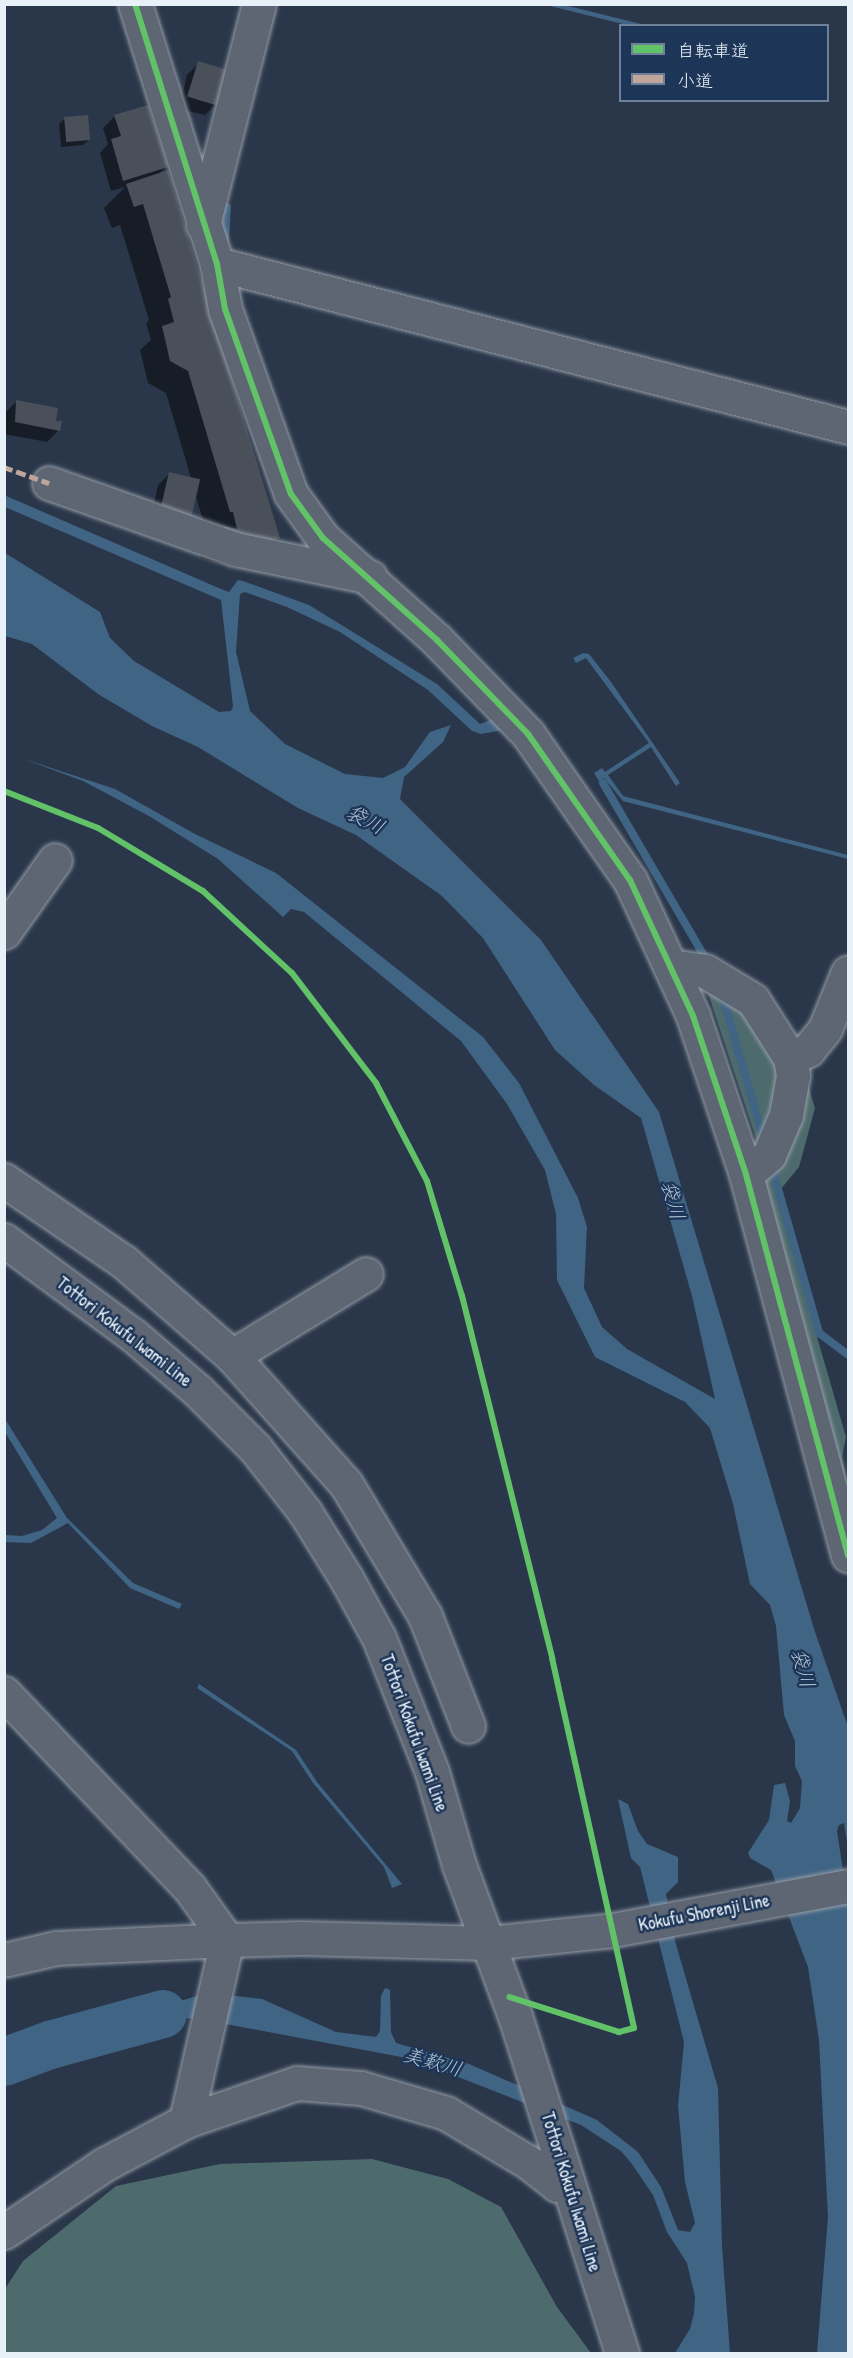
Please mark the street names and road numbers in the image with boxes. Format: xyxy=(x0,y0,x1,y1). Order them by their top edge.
street label: Tottori Kokufu Iwami Line xyxy=(52,1273,196,1391)
street label: Tottori Kokufu Iwami Line xyxy=(376,1651,452,1815)
street label: Kokufu Shorenji Line xyxy=(637,1890,771,1936)
street label: Tottori Kokufu Iwami Line xyxy=(536,2110,606,2274)

